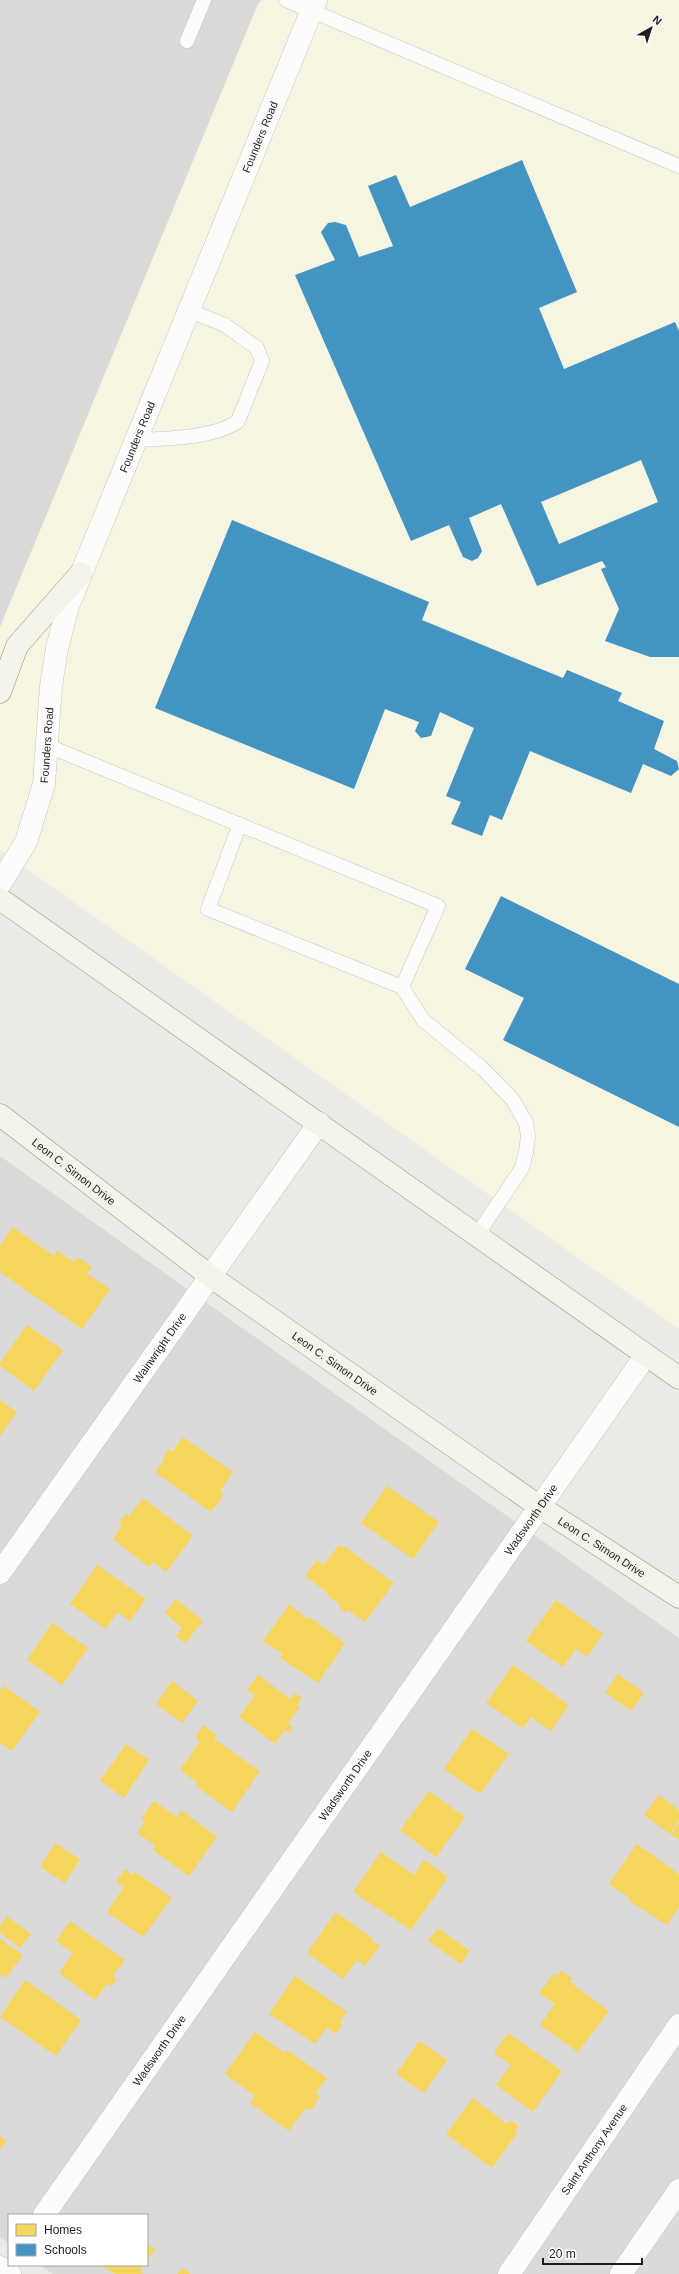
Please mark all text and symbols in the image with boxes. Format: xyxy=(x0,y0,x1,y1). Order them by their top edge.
north arrow xyxy=(631,8,671,48)
text: N xyxy=(650,13,664,27)
street label: Founders Road xyxy=(240,100,280,174)
street label: Founders Road xyxy=(117,399,157,474)
street label: Founders Road xyxy=(38,707,55,784)
street label: Leon C. Simon Drive xyxy=(30,1136,118,1207)
street label: Wainwright Drive xyxy=(131,1311,188,1385)
street label: Leon C. Simon Drive xyxy=(290,1329,380,1397)
street label: Wadsworth Drive xyxy=(502,1482,560,1557)
street label: Leon C. Simon Drive xyxy=(556,1514,648,1580)
street label: Wadsworth Drive xyxy=(316,1747,374,1823)
street label: Wadsworth Drive xyxy=(130,2013,188,2088)
street label: Saint Anthony Avenue xyxy=(559,2101,629,2197)
legend xyxy=(8,2214,148,2266)
text: Homes xyxy=(44,2223,82,2237)
scale bar xyxy=(543,2240,642,2266)
text: Schools xyxy=(44,2243,87,2257)
text: 20 m xyxy=(549,2247,576,2261)

